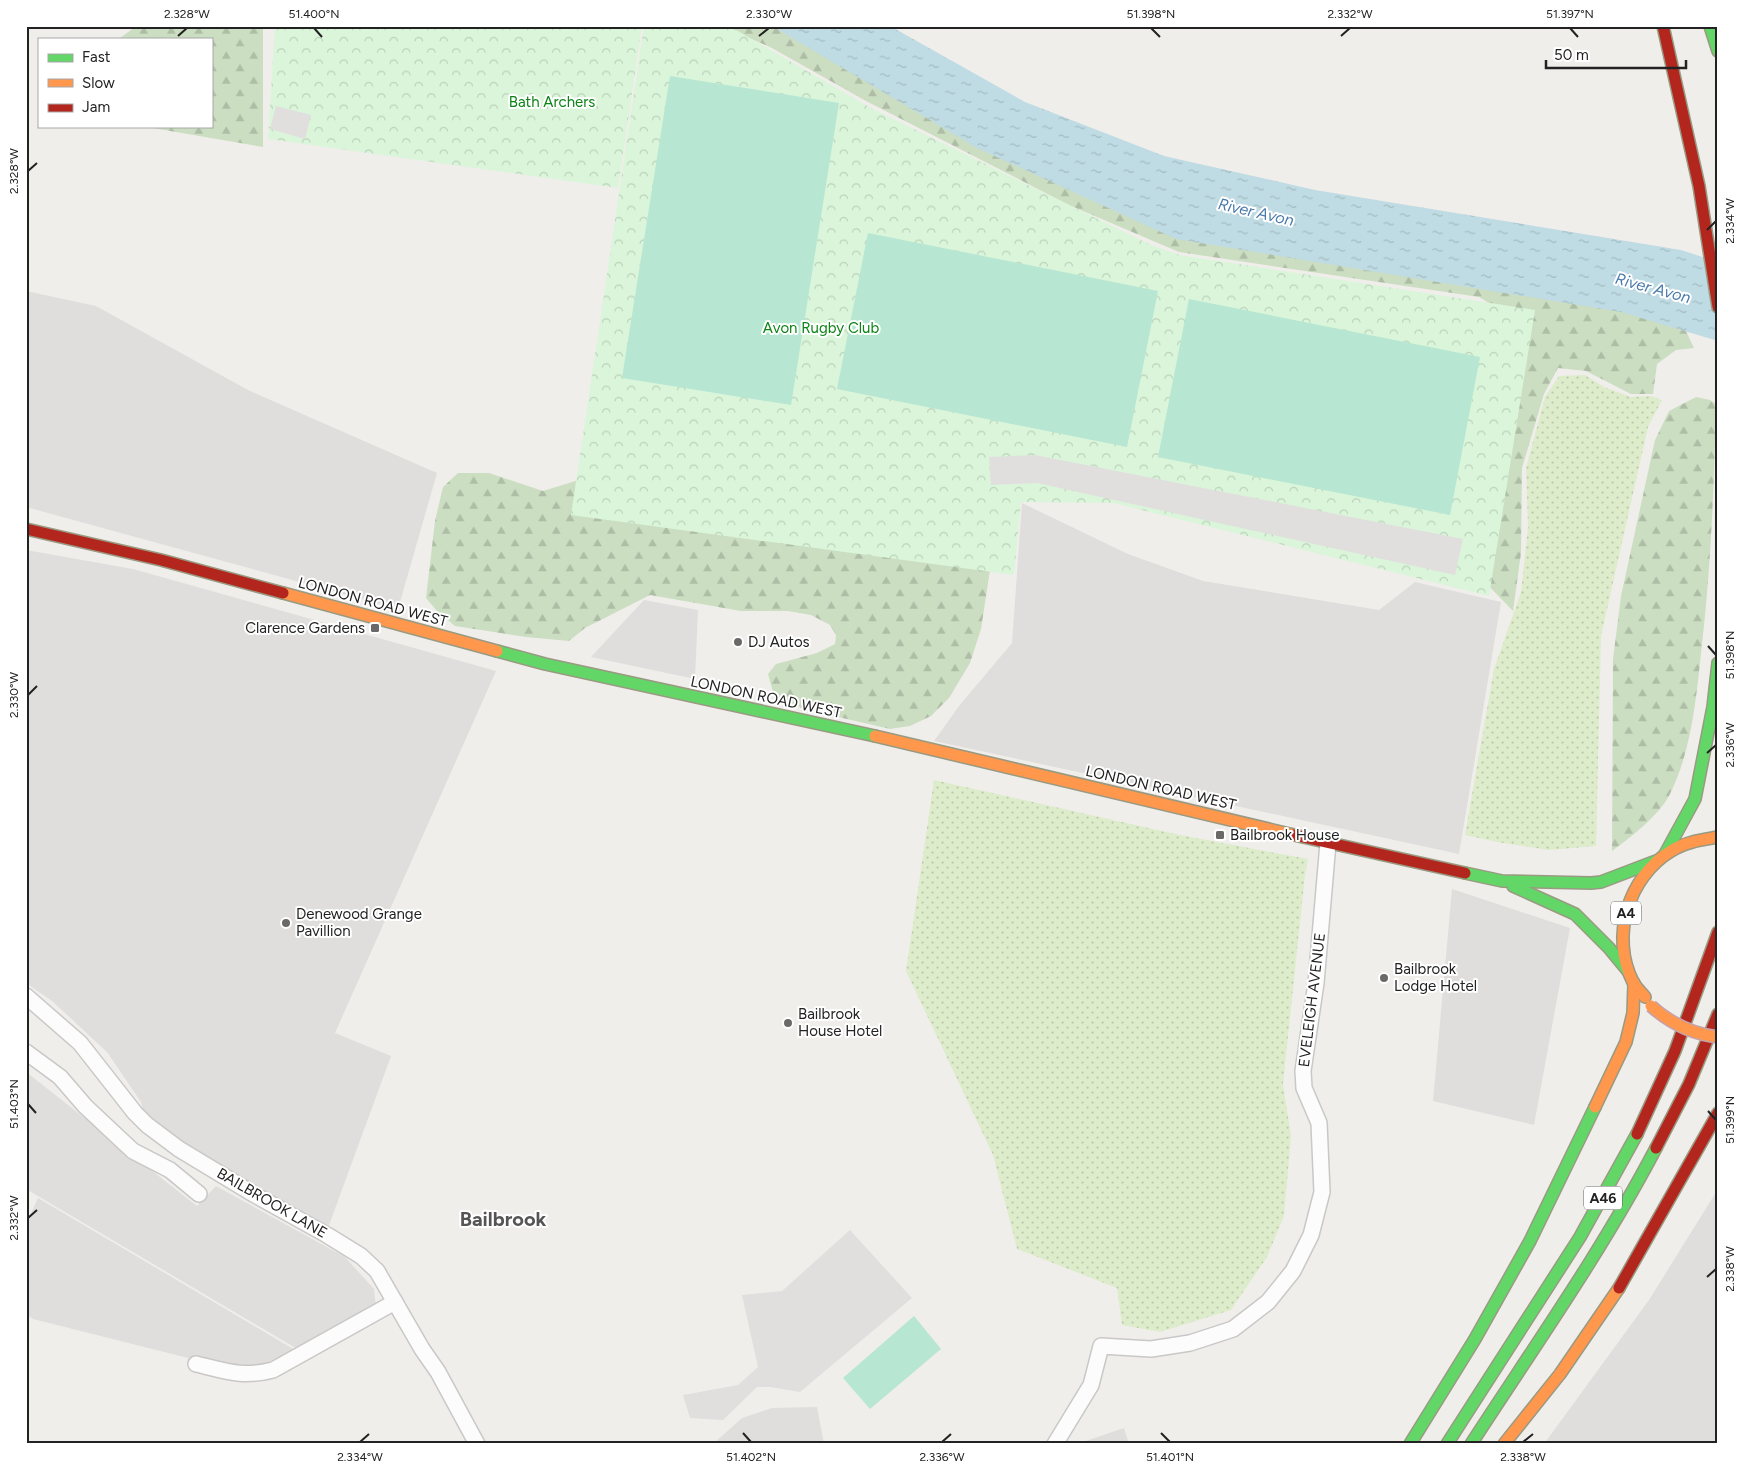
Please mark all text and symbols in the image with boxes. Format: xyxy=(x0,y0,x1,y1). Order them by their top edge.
text: 2.328°W xyxy=(164,7,210,21)
text: 51.400°N xyxy=(289,7,339,21)
text: 2.330°W xyxy=(746,7,792,21)
text: 51.398°N xyxy=(1127,7,1175,21)
text: 2.332°W xyxy=(1328,7,1373,21)
text: 51.397°N xyxy=(1546,7,1594,21)
legend xyxy=(38,38,212,128)
scale bar xyxy=(1546,38,1686,70)
text: 50 m xyxy=(1554,46,1589,64)
text: Fast xyxy=(82,48,111,66)
text: Slow xyxy=(82,74,115,92)
park label: Bath Archers xyxy=(509,93,595,111)
text: Jam xyxy=(82,98,110,116)
text: 2.328°W xyxy=(7,148,21,194)
water label: River Avon xyxy=(1216,194,1296,230)
text: 2.334°W xyxy=(1723,198,1737,244)
water label: River Avon xyxy=(1613,269,1693,307)
park label: Avon Rugby Club xyxy=(763,319,879,337)
street label: LONDON ROAD WEST xyxy=(296,573,450,631)
place label: Clarence Gardens xyxy=(245,619,365,637)
marker: Clarence Gardens xyxy=(369,622,381,634)
text: 51.398°N xyxy=(1723,631,1737,679)
place label: DJ Autos xyxy=(748,633,810,651)
marker: DJ Autos xyxy=(732,636,744,648)
text: 2.330°W xyxy=(7,672,21,718)
street label: LONDON ROAD WEST xyxy=(689,672,844,722)
text: 2.336°W xyxy=(1723,722,1737,768)
street label: LONDON ROAD WEST xyxy=(1084,762,1239,814)
place label: Bailbrook House xyxy=(1230,826,1339,844)
marker: Bailbrook House xyxy=(1214,829,1226,841)
road number: A4 xyxy=(1611,901,1641,924)
place label: Denewood Grange Pavillion xyxy=(296,905,422,940)
marker: Denewood Grange Pavillion xyxy=(280,917,292,929)
street label: EVELEIGH AVENUE xyxy=(1295,932,1329,1068)
place label: Bailbrook Lodge Hotel xyxy=(1394,960,1477,995)
marker: Bailbrook Lodge Hotel xyxy=(1378,972,1390,984)
place label: Bailbrook House Hotel xyxy=(798,1005,882,1040)
marker: Bailbrook House Hotel xyxy=(782,1017,794,1029)
text: 51.403°N xyxy=(7,1079,21,1129)
text: 51.399°N xyxy=(1723,1096,1737,1144)
street label: BAILBROOK LANE xyxy=(214,1164,330,1242)
road number: A46 xyxy=(1584,1186,1622,1210)
text: 2.332°W xyxy=(7,1195,21,1240)
district label: Bailbrook xyxy=(460,1207,547,1231)
text: 2.338°W xyxy=(1723,1246,1737,1292)
text: 2.334°W xyxy=(337,1450,383,1464)
text: 51.402°N xyxy=(726,1450,776,1464)
text: 2.336°W xyxy=(919,1450,965,1464)
text: 51.401°N xyxy=(1146,1450,1194,1464)
text: 2.338°W xyxy=(1500,1450,1546,1464)

